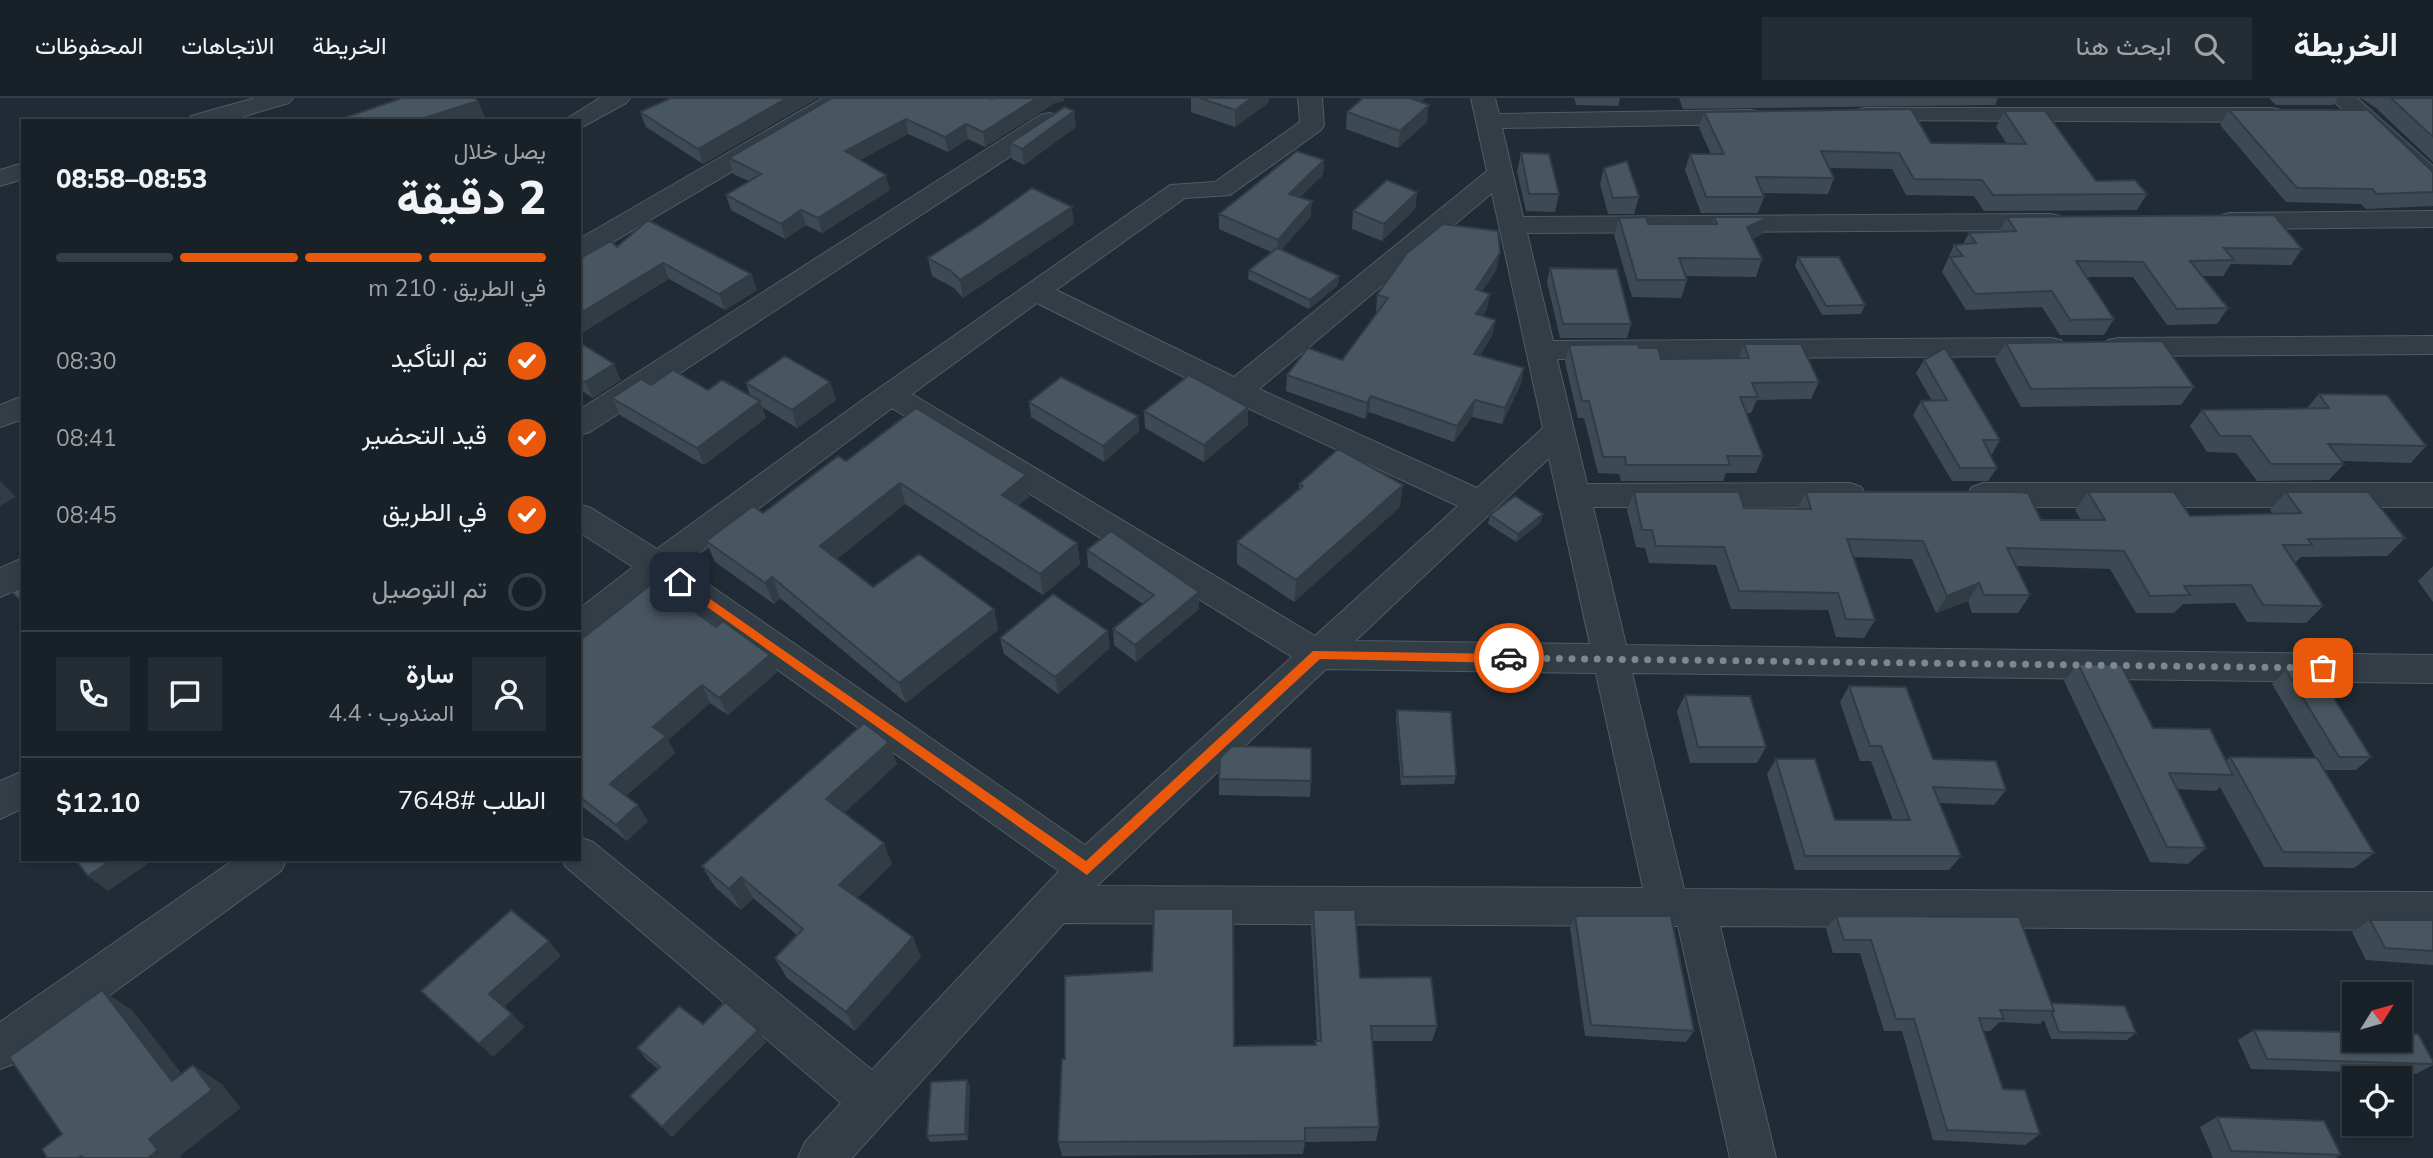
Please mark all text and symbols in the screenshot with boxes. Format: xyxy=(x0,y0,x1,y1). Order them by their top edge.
search box xyxy=(1762,17,2252,80)
text: الخريطة xyxy=(2294,23,2398,64)
text: ابحث هنا xyxy=(2076,29,2172,62)
icon: search xyxy=(2190,29,2228,67)
text: المحفوظات xyxy=(35,30,143,60)
text: الاتجاهات xyxy=(181,30,274,60)
text: الخريطة xyxy=(312,30,387,60)
text: يصل خلال xyxy=(454,136,546,165)
text: 08:53–08:58 xyxy=(56,162,207,195)
text: 2 دقيقة xyxy=(396,168,546,226)
text: في الطريق · 210 m xyxy=(368,273,546,302)
text: تم التأكيد xyxy=(391,341,487,374)
icon: check xyxy=(508,342,546,380)
text: 08:30 xyxy=(56,346,116,375)
text: قيد التحضير xyxy=(362,418,487,451)
icon: check xyxy=(508,419,546,457)
text: 08:41 xyxy=(56,423,116,452)
text: في الطريق xyxy=(382,495,487,528)
icon: check xyxy=(508,496,546,534)
text: 08:45 xyxy=(56,500,116,529)
pin xyxy=(650,552,710,612)
icon: home xyxy=(661,563,699,601)
text: تم التوصيل xyxy=(372,572,487,605)
courier xyxy=(1474,623,1544,693)
pin xyxy=(2293,638,2353,698)
icon: car xyxy=(1490,639,1528,677)
icon: bag xyxy=(2304,649,2342,687)
button: phone xyxy=(56,657,130,731)
button: chat xyxy=(148,657,222,731)
text: سارة xyxy=(406,657,454,690)
button: person xyxy=(472,657,546,731)
text: المندوب · 4.4 xyxy=(328,698,454,727)
text: الطلب #7648 xyxy=(398,783,546,816)
text: $12.10 xyxy=(56,786,140,819)
north arrow xyxy=(2342,982,2412,1052)
map controls xyxy=(2342,982,2412,1136)
button: locate xyxy=(2342,1066,2412,1136)

